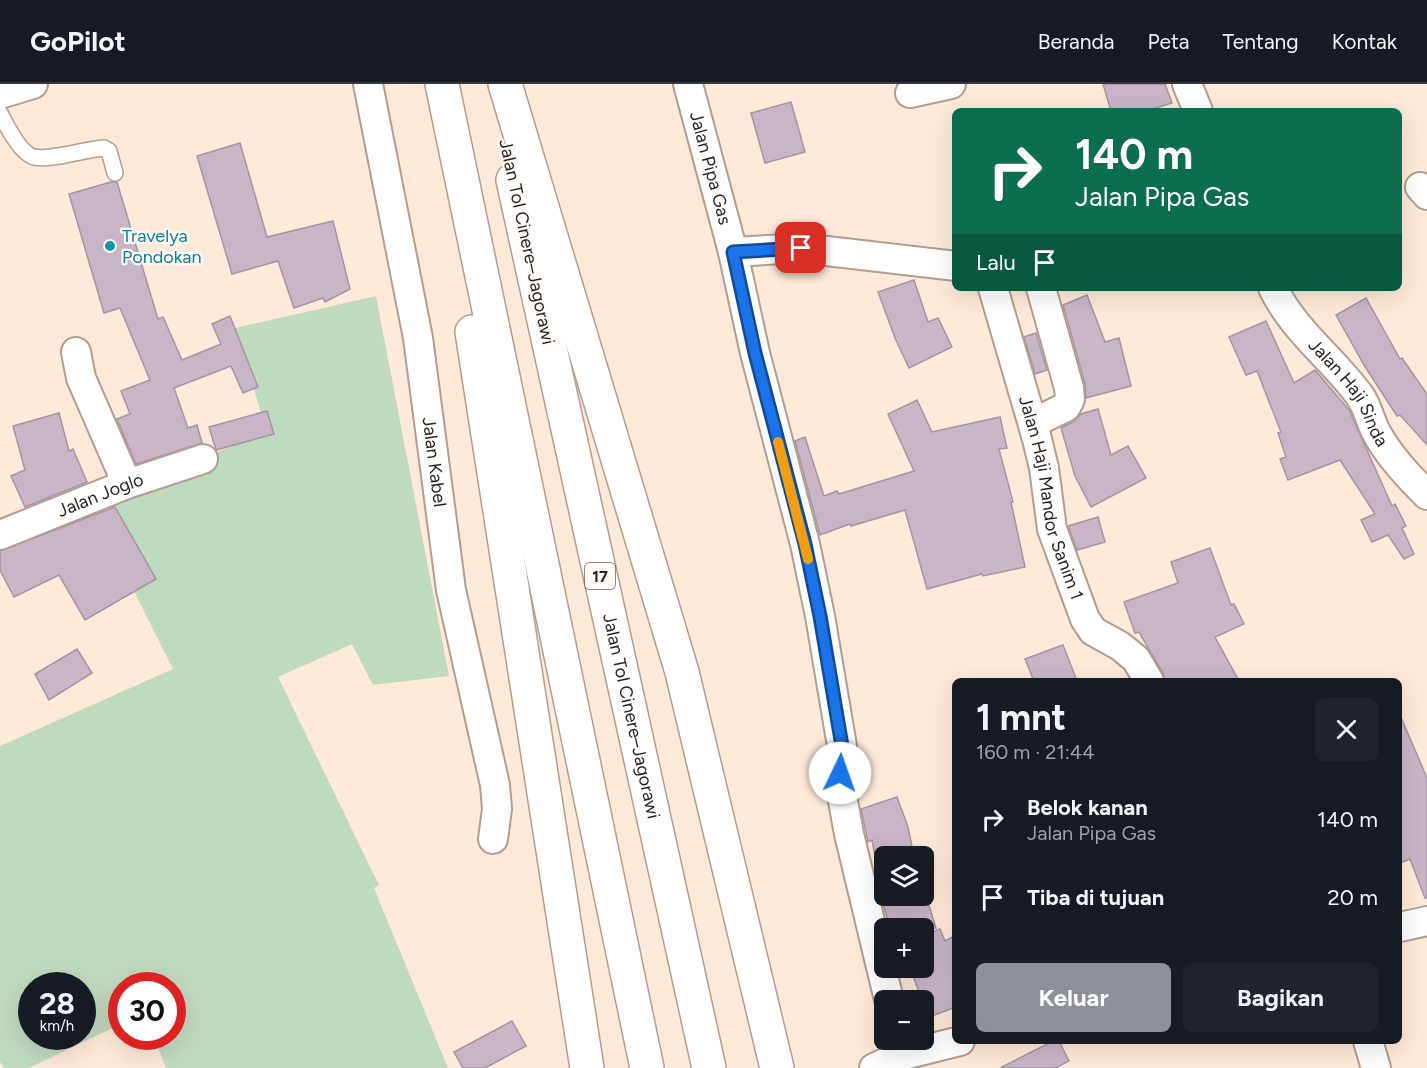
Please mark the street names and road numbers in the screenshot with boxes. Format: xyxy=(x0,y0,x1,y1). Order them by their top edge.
street label: Jalan Pipa Gas xyxy=(685,109,736,227)
street label: Jalan Tol Cinere–Jagorawi xyxy=(494,137,560,347)
street label: Jalan Haji Sinda xyxy=(1304,334,1393,451)
street label: Jalan Haji Mandor Sanim 1 xyxy=(1014,393,1088,603)
street label: Jalan Kabel xyxy=(417,416,451,508)
street label: Jalan Joglo xyxy=(54,468,146,522)
road number: 17 xyxy=(585,563,615,589)
street label: Jalan Tol Cinere–Jagorawi xyxy=(598,611,665,821)

